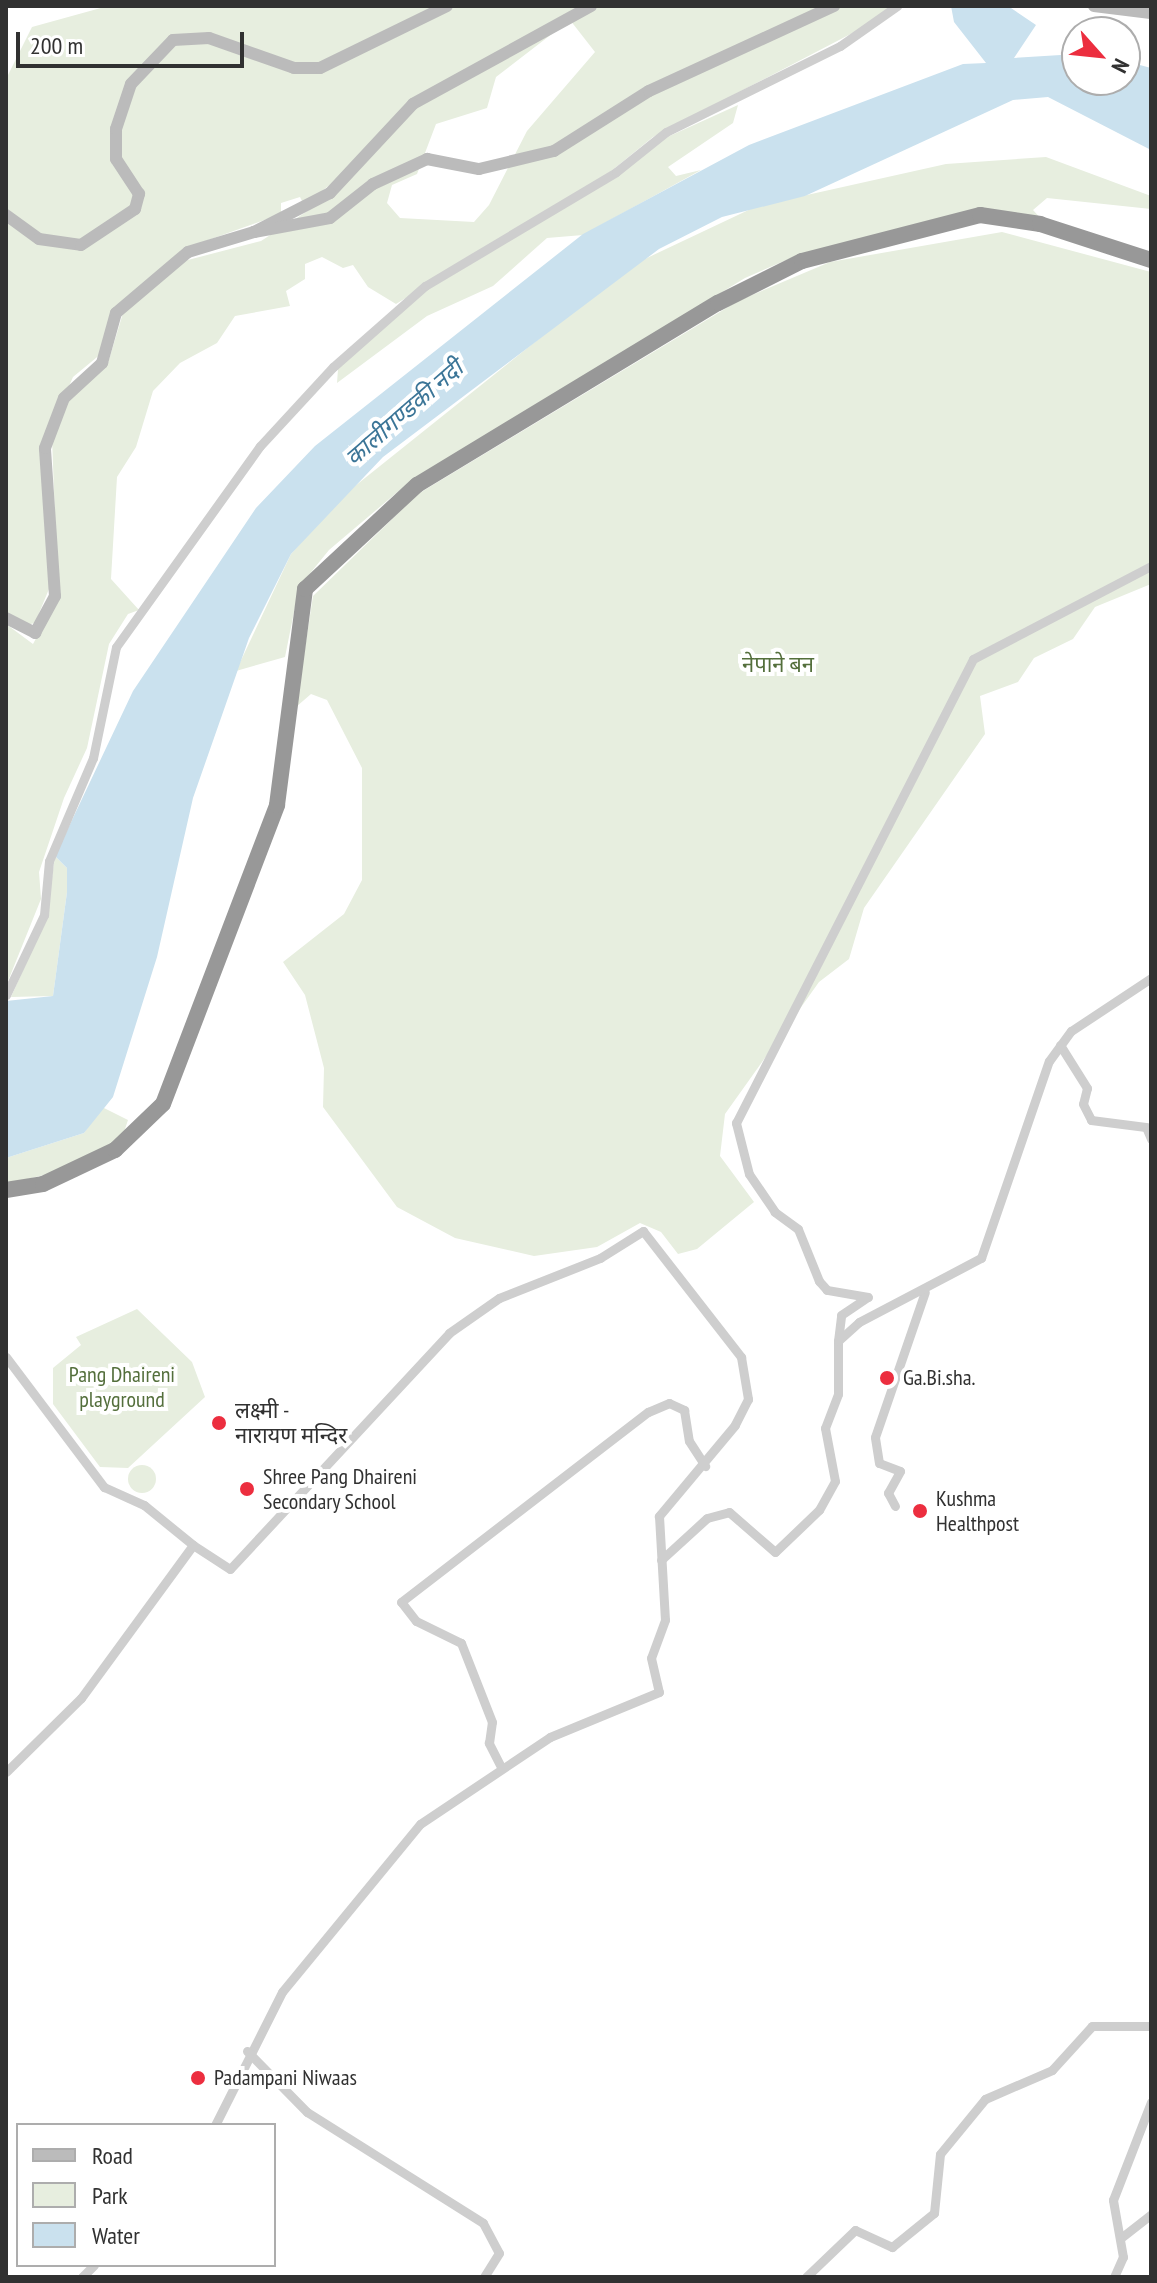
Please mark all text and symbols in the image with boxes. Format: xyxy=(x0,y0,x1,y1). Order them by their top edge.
scale bar xyxy=(20,16,248,66)
north arrow xyxy=(1061,16,1141,96)
text: 200 m xyxy=(30,30,83,61)
text: N xyxy=(1105,54,1136,78)
water label: कालीगण्डकी नदी xyxy=(339,354,469,472)
park label: नेपाने बन xyxy=(742,652,814,678)
park label: Pang Dhaireni playground xyxy=(69,1361,175,1412)
place label: Ga.Bi.sha. xyxy=(903,1365,975,1391)
marker: Ga.Bi.sha. xyxy=(878,1369,896,1387)
place label: लक्ष्मी - नारायण मन्दिर xyxy=(235,1397,347,1448)
marker: लक्ष्मी - नारायण मन्दिर xyxy=(210,1414,228,1432)
place label: Shree Pang Dhaireni Secondary School xyxy=(263,1463,417,1514)
marker: Shree Pang Dhaireni Secondary School xyxy=(238,1480,256,1498)
place label: Kushma Healthpost xyxy=(936,1485,1019,1536)
marker: Kushma Healthpost xyxy=(911,1502,929,1520)
place label: Padampani Niwaas xyxy=(214,2065,357,2091)
marker: Padampani Niwaas xyxy=(189,2069,207,2087)
legend xyxy=(16,2123,276,2267)
text: Road xyxy=(92,2140,133,2171)
text: Park xyxy=(92,2180,128,2211)
text: Water xyxy=(92,2220,140,2251)

